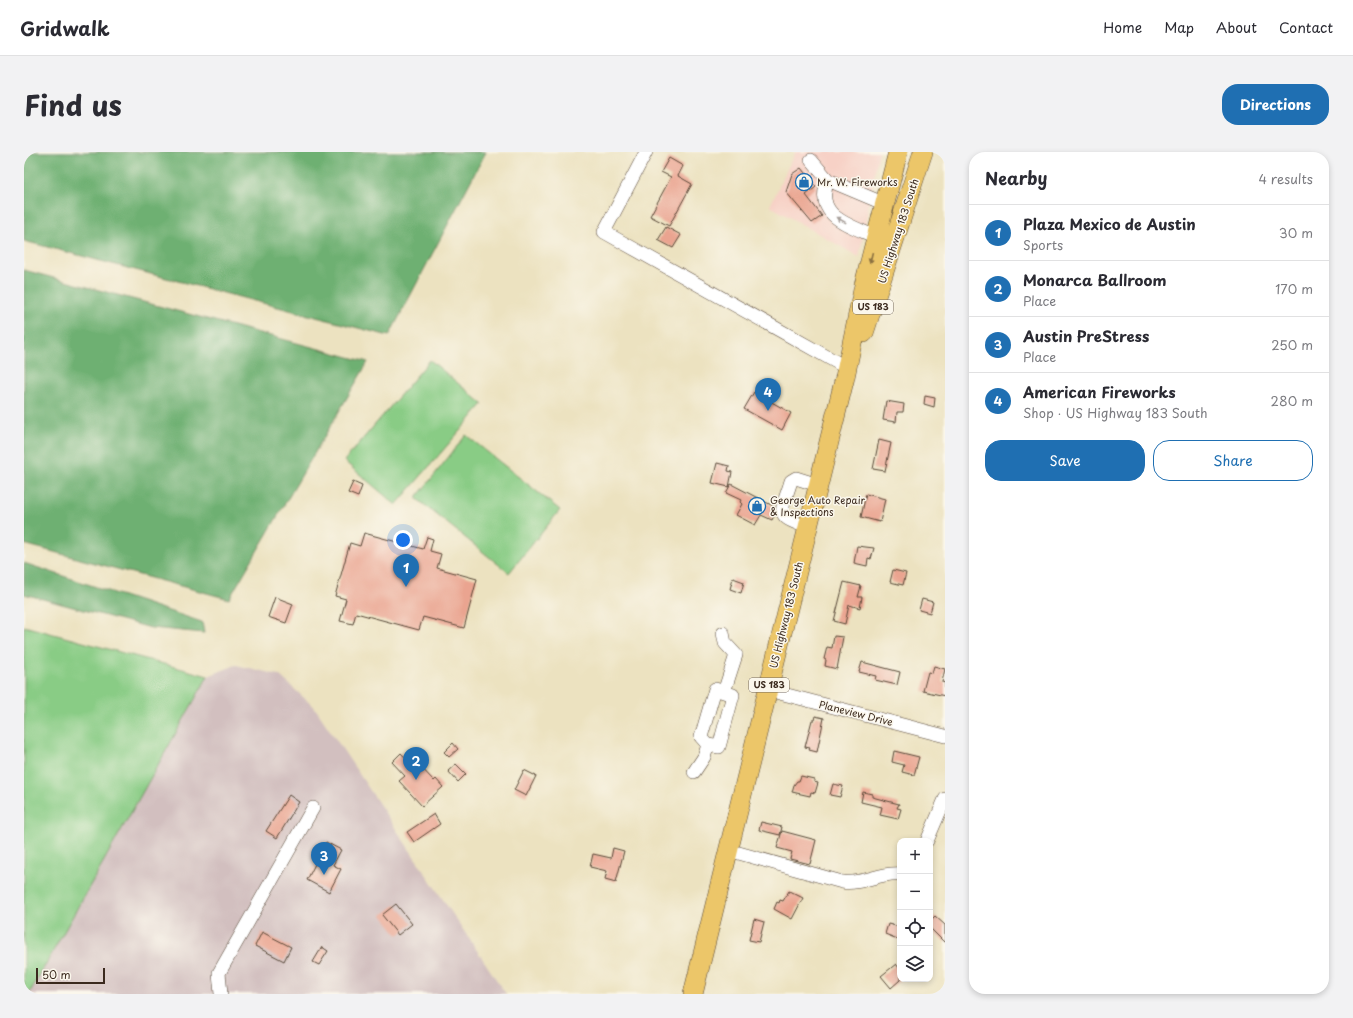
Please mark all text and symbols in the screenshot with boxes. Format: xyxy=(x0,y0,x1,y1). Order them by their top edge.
text: Gridwalk xyxy=(20,14,110,42)
text: Home xyxy=(1103,17,1142,38)
text: Map xyxy=(1164,17,1194,38)
text: About xyxy=(1216,17,1257,38)
text: Contact xyxy=(1279,17,1333,38)
text: Find us xyxy=(24,83,122,126)
button: Directions xyxy=(1222,84,1329,125)
text: Nearby xyxy=(985,165,1047,191)
text: 4 results xyxy=(1259,169,1313,188)
shop icon: Mr. W. Fireworks xyxy=(794,172,814,192)
place label: Mr. W. Fireworks xyxy=(817,174,898,189)
street label: US Highway 183 South xyxy=(874,176,922,285)
text: Plaza Mexico de Austin xyxy=(1023,212,1196,235)
one-way arrow xyxy=(835,217,847,224)
text: 1 xyxy=(995,223,1001,242)
text: 30 m xyxy=(1279,223,1313,242)
text: Sports xyxy=(1023,235,1063,254)
one-way arrow xyxy=(868,252,874,264)
text: Monarca Ballroom xyxy=(1023,268,1166,291)
text: 2 xyxy=(993,279,1003,298)
text: 170 m xyxy=(1275,279,1313,298)
text: Place xyxy=(1023,291,1056,310)
road number: US 183 xyxy=(853,300,893,314)
text: Austin PreStress xyxy=(1023,324,1149,347)
text: 3 xyxy=(994,335,1002,354)
text: 250 m xyxy=(1271,335,1313,354)
text: Place xyxy=(1023,347,1056,366)
pin: 4 xyxy=(755,378,781,411)
text: American Fireworks xyxy=(1023,380,1176,403)
text: 4 xyxy=(994,391,1002,410)
text: 280 m xyxy=(1271,391,1313,410)
text: Shop · US Highway 183 South xyxy=(1023,403,1208,422)
button: Save xyxy=(985,440,1145,481)
button: Share xyxy=(1153,440,1313,481)
place label: George Auto Repair & Inspections xyxy=(770,492,866,519)
shop icon: George Auto Repair & Inspections xyxy=(747,496,767,516)
your location xyxy=(393,530,413,550)
pin: 1 xyxy=(393,554,419,587)
street label: US Highway 183 South xyxy=(765,560,806,670)
road number: US 183 xyxy=(749,678,789,692)
street label: Planeview Drive xyxy=(818,696,895,729)
pin: 2 xyxy=(403,747,429,780)
map controls xyxy=(897,838,933,982)
button: + xyxy=(897,838,933,874)
pin: 3 xyxy=(311,842,337,875)
button: − xyxy=(897,874,933,910)
button: locate xyxy=(897,910,933,946)
button: layers xyxy=(897,946,933,982)
scale bar xyxy=(36,966,105,985)
text: 50 m xyxy=(42,966,71,983)

